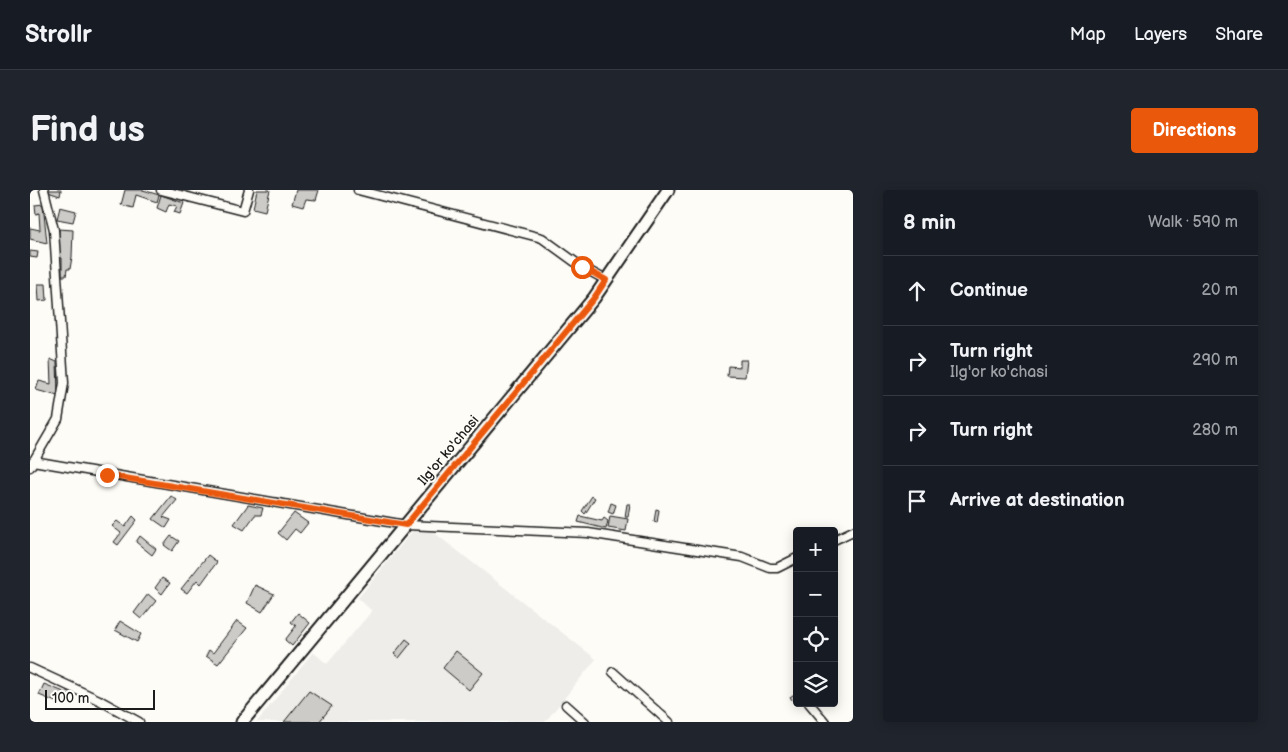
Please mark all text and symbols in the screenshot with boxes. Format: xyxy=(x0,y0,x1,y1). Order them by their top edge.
text: Strollr xyxy=(25,20,92,49)
text: Map xyxy=(1070,24,1106,45)
text: Layers xyxy=(1134,24,1187,45)
text: Share xyxy=(1215,24,1263,45)
button: Directions xyxy=(1131,108,1258,153)
text: Find us xyxy=(30,109,145,152)
text: 8 min xyxy=(903,210,956,235)
text: Walk · 590 m xyxy=(1148,213,1238,232)
route start xyxy=(571,256,594,279)
icon: ahead xyxy=(903,277,931,305)
text: Continue xyxy=(950,279,1028,302)
text: 20 m xyxy=(1202,281,1238,300)
text: Turn right xyxy=(950,340,1033,363)
icon: right xyxy=(903,347,931,375)
text: 290 m xyxy=(1192,351,1238,370)
text: Ilg'or ko'chasi xyxy=(950,363,1048,382)
street label: Ilg'or ko'chasi xyxy=(414,412,482,489)
icon: right xyxy=(903,417,931,445)
text: Turn right xyxy=(950,419,1033,442)
text: 280 m xyxy=(1192,421,1238,440)
route end xyxy=(96,464,119,487)
icon: arrive xyxy=(903,487,931,515)
text: Arrive at destination xyxy=(950,489,1125,512)
map controls xyxy=(793,527,838,707)
button: + xyxy=(793,527,838,572)
button: − xyxy=(793,572,838,617)
button: locate xyxy=(793,617,838,662)
button: layers xyxy=(793,662,838,707)
scale bar xyxy=(45,687,155,710)
text: 100 m xyxy=(52,690,89,707)

